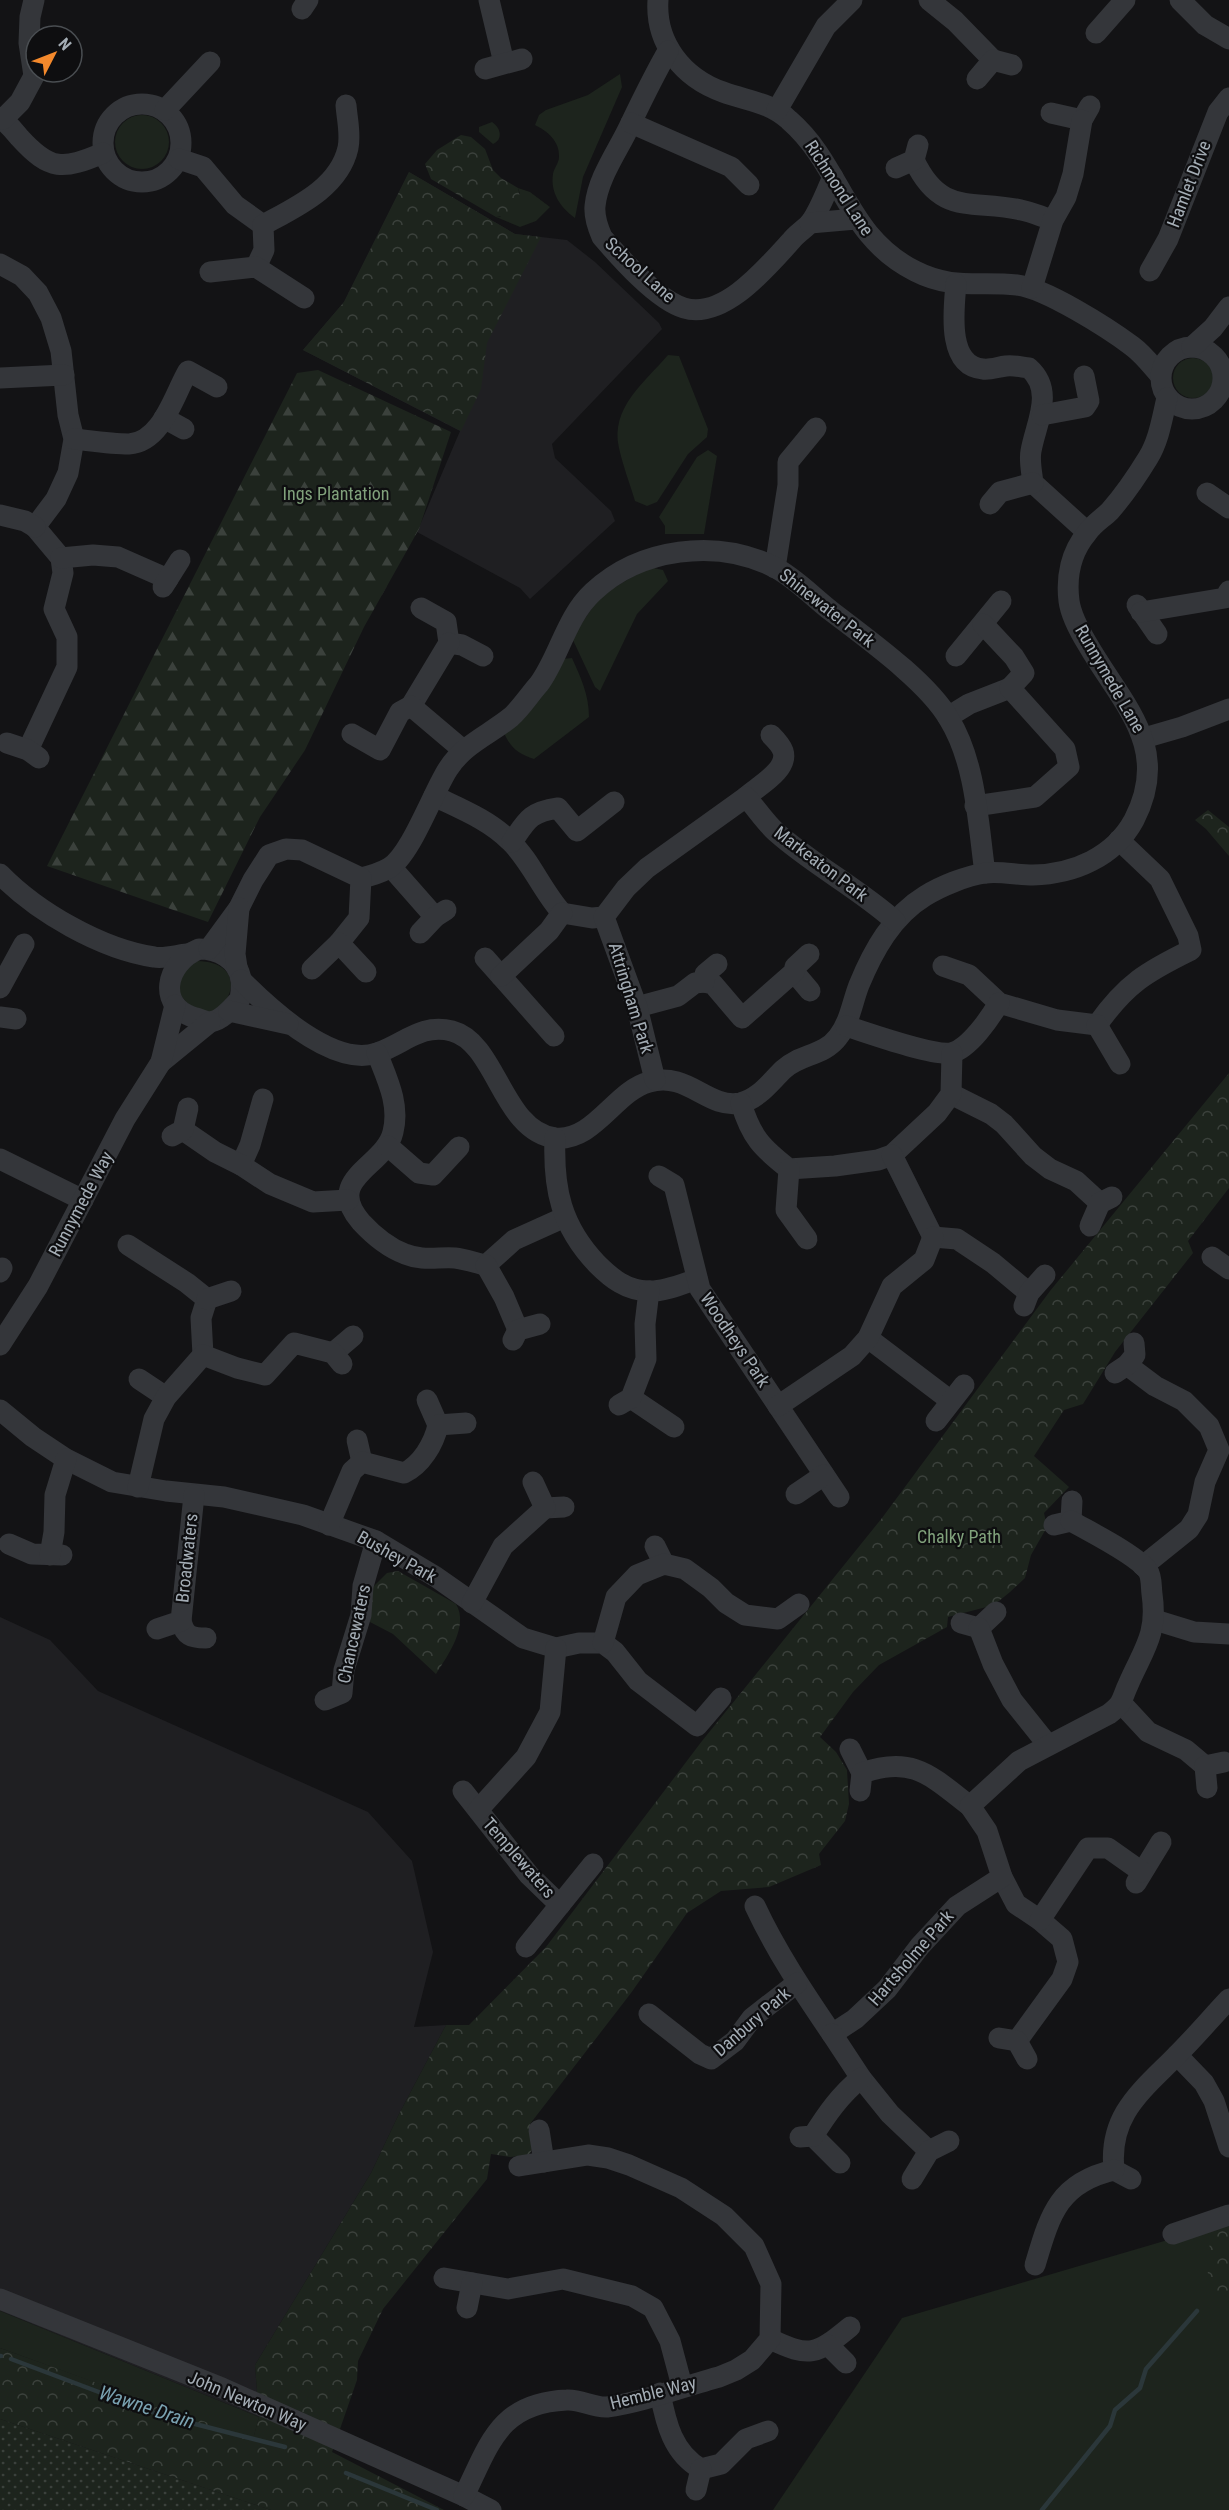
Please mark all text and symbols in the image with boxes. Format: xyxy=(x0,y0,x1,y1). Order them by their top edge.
north arrow xyxy=(24,24,84,84)
text: N xyxy=(54,34,75,54)
street label: Richmond Lane xyxy=(801,136,878,239)
street label: Hamlet Drive xyxy=(1162,137,1215,230)
street label: School Lane xyxy=(601,233,680,307)
park label: Ings Plantation xyxy=(282,483,390,504)
street label: Shinewater Park xyxy=(775,564,879,651)
street label: Runnymede Lane xyxy=(1071,621,1150,736)
street label: Markeaton Park xyxy=(770,822,872,906)
street label: Attringham Park xyxy=(605,940,658,1056)
street label: Runnymede Way xyxy=(44,1147,117,1260)
street label: Woodheys Park xyxy=(696,1289,775,1391)
street label: Broadwaters xyxy=(171,1512,202,1604)
street label: Bushey Park xyxy=(354,1526,441,1587)
park label: Chalky Path xyxy=(917,1526,1001,1547)
street label: Chancewaters xyxy=(333,1582,374,1685)
street label: Templewaters xyxy=(479,1813,560,1902)
street label: Hartsholme Park xyxy=(864,1906,958,2010)
street label: Danbury Park xyxy=(709,1983,794,2061)
street label: John Newton Way xyxy=(185,2366,310,2435)
street label: Hemble Way xyxy=(608,2372,699,2413)
water label: Wawne Drain xyxy=(96,2380,198,2434)

